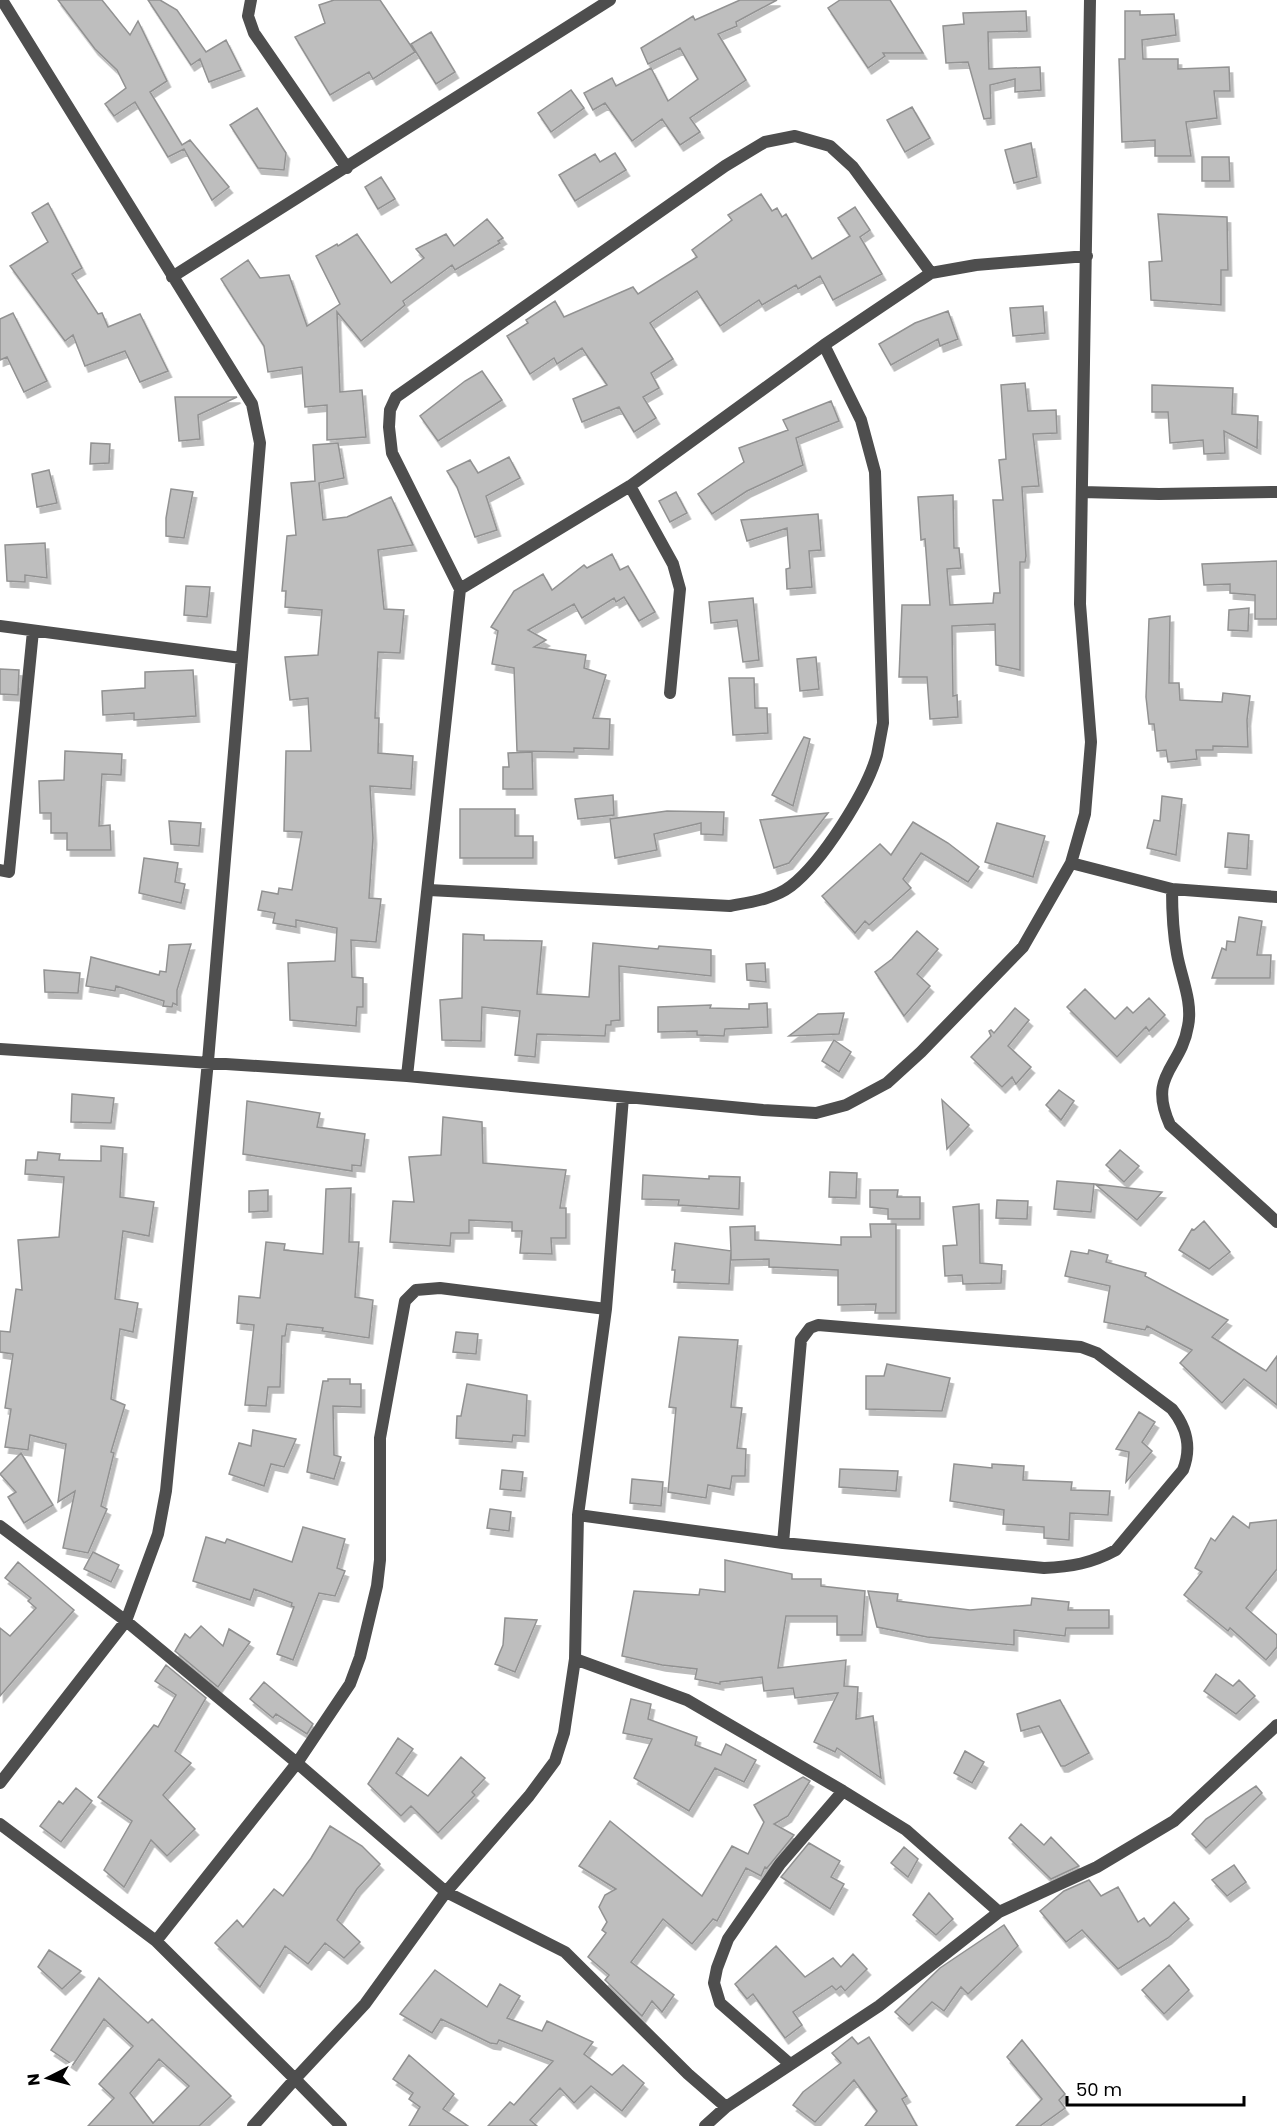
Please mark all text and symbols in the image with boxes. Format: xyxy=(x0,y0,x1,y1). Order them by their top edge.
north arrow xyxy=(18,2048,78,2108)
scale bar xyxy=(1067,2069,1244,2107)
text: N xyxy=(22,2072,46,2087)
text: 50 m xyxy=(1076,2077,1122,2102)

